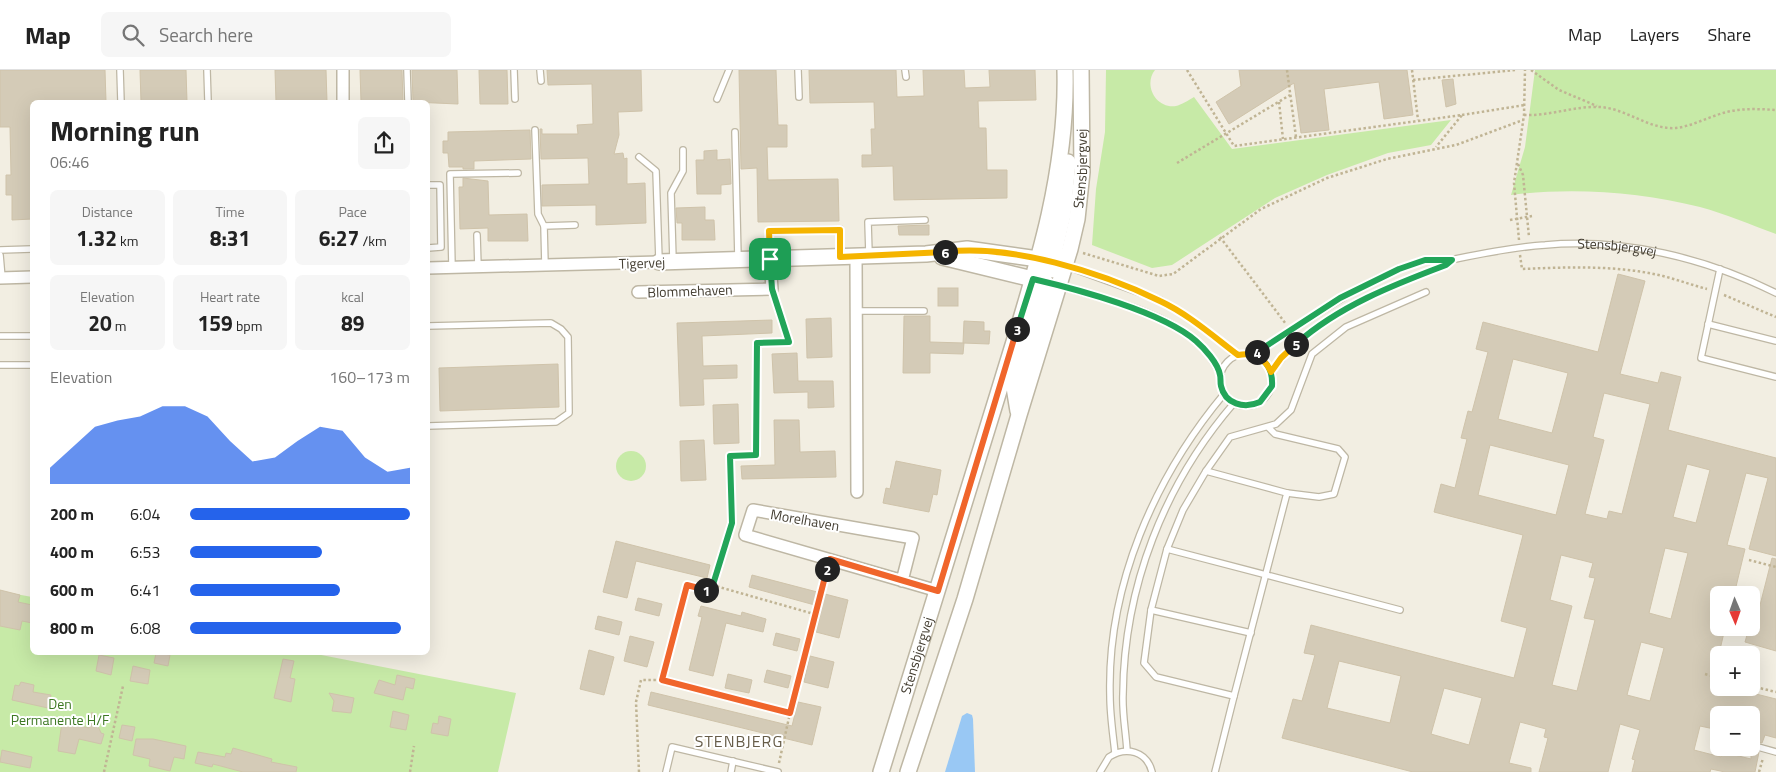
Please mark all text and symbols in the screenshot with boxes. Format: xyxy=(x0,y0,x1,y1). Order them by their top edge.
search box xyxy=(101,12,451,57)
text: Map xyxy=(25,17,71,53)
text: Search here xyxy=(159,20,253,49)
icon: search xyxy=(119,21,147,49)
text: Map xyxy=(1568,21,1602,48)
text: Layers xyxy=(1630,21,1679,48)
text: Share xyxy=(1707,21,1751,48)
text: Morning run xyxy=(50,109,200,152)
button: share xyxy=(358,117,410,169)
street label: Stensbjergvej xyxy=(1067,129,1092,209)
text: 06:46 xyxy=(50,150,89,174)
text: Distance xyxy=(82,201,133,222)
text: Time xyxy=(215,201,245,222)
text: Pace xyxy=(338,201,367,222)
text: 1.32 xyxy=(76,222,117,254)
text: 8:31 xyxy=(210,222,250,254)
text: 6:27 xyxy=(319,222,359,254)
text: km xyxy=(117,230,138,251)
text: /km xyxy=(359,230,387,251)
street label: Stensbjergvej xyxy=(1577,233,1659,262)
pin xyxy=(749,238,791,280)
pin: 6 xyxy=(932,240,958,264)
text: 6 xyxy=(942,242,949,263)
icon: arrive xyxy=(756,245,784,273)
street label: Tigervej xyxy=(618,251,665,274)
street label: Blommehaven xyxy=(647,279,733,302)
text: Elevation xyxy=(80,286,135,307)
text: Heart rate xyxy=(200,286,260,307)
text: kcal xyxy=(341,286,364,307)
text: 20 xyxy=(88,307,112,339)
text: 159 xyxy=(198,307,233,339)
text: 89 xyxy=(341,307,364,339)
text: m xyxy=(112,315,126,336)
text: bpm xyxy=(233,315,262,336)
pin: 3 xyxy=(1004,316,1030,342)
text: 3 xyxy=(1014,319,1021,340)
pin: 5 xyxy=(1284,332,1308,356)
text: 5 xyxy=(1293,334,1300,355)
pin: 4 xyxy=(1244,340,1270,364)
text: 4 xyxy=(1254,342,1261,363)
text: Elevation xyxy=(50,365,112,389)
text: 160–173 m xyxy=(329,365,410,389)
text: 200 m xyxy=(50,502,94,526)
text: 6:04 xyxy=(130,502,160,526)
street label: Morelhaven xyxy=(769,503,841,536)
text: 400 m xyxy=(50,540,94,564)
text: 6:53 xyxy=(130,540,160,564)
pin: 2 xyxy=(814,556,840,582)
text: 2 xyxy=(824,559,831,580)
text: 600 m xyxy=(50,578,94,602)
text: 6:41 xyxy=(130,578,160,602)
pin: 1 xyxy=(694,578,718,602)
text: 1 xyxy=(703,580,710,601)
north arrow xyxy=(1710,586,1760,636)
map controls xyxy=(1710,586,1760,756)
street label: Stensbjergvej xyxy=(894,614,938,697)
text: 800 m xyxy=(50,616,94,640)
text: 6:08 xyxy=(130,616,160,640)
button: + xyxy=(1710,646,1760,696)
park label: Den Permanente H/F xyxy=(11,693,109,730)
button: − xyxy=(1710,706,1760,756)
district label: STENBJERG xyxy=(695,729,783,753)

